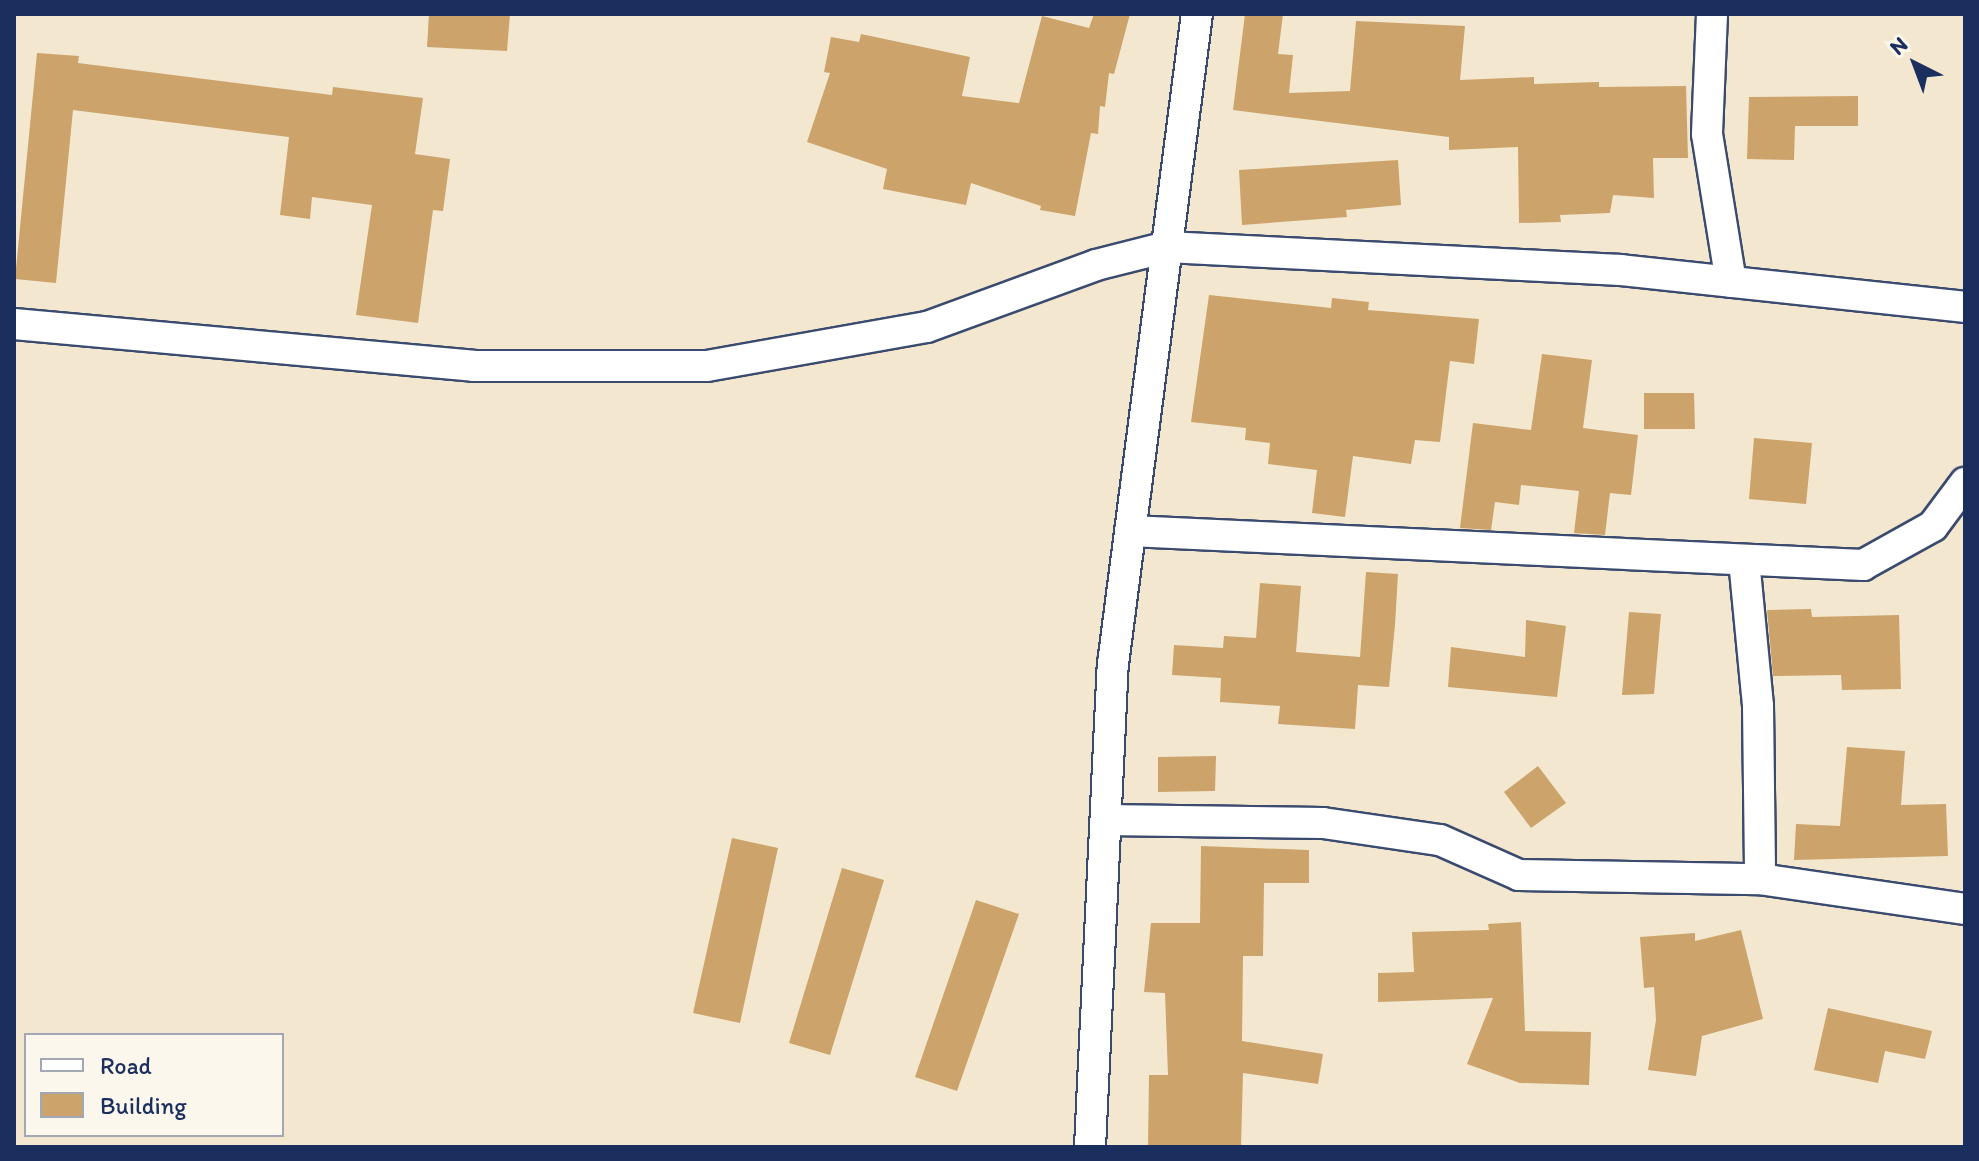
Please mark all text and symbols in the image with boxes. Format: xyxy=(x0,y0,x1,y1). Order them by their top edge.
north arrow xyxy=(1875,24,1955,104)
text: N xyxy=(1884,31,1913,61)
legend xyxy=(24,1033,284,1137)
text: Road xyxy=(100,1051,152,1080)
text: Building xyxy=(100,1091,187,1120)

